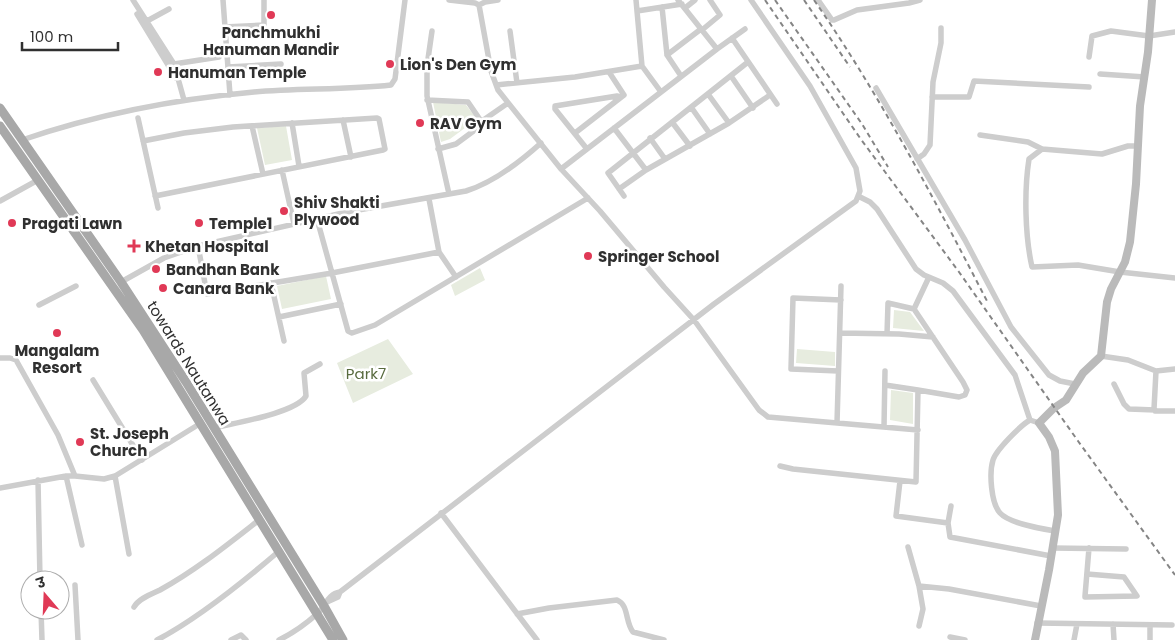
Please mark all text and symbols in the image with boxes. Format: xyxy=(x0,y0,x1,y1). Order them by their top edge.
marker: Panchmukhi Hanuman Mandir xyxy=(265,9,277,21)
scale bar xyxy=(22,20,119,52)
place label: Panchmukhi Hanuman Mandir xyxy=(203,22,339,60)
text: 100 m xyxy=(30,26,73,47)
place label: Lion's Den Gym xyxy=(400,54,516,75)
marker: Lion's Den Gym xyxy=(384,58,396,70)
place label: Hanuman Temple xyxy=(168,62,307,83)
marker: Hanuman Temple xyxy=(152,66,164,78)
place label: RAV Gym xyxy=(430,113,502,134)
marker: RAV Gym xyxy=(414,117,426,129)
place label: Shiv Shakti Plywood xyxy=(294,192,380,230)
marker: Shiv Shakti Plywood xyxy=(278,205,290,217)
place label: Pragati Lawn xyxy=(22,213,122,234)
place label: Temple1 xyxy=(209,213,272,234)
marker: Pragati Lawn xyxy=(6,217,18,229)
marker: Temple1 xyxy=(193,217,205,229)
place label: Khetan Hospital xyxy=(145,236,269,257)
marker: Khetan Hospital xyxy=(127,239,141,253)
place label: Springer School xyxy=(598,246,719,267)
marker: Springer School xyxy=(582,250,594,262)
place label: Bandhan Bank xyxy=(166,259,280,280)
marker: Bandhan Bank xyxy=(150,263,162,275)
place label: Canara Bank xyxy=(173,278,275,299)
marker: Canara Bank xyxy=(157,282,169,294)
street label: towards Nautanwa xyxy=(142,297,236,429)
marker: Mangalam Resort xyxy=(51,327,63,339)
place label: Mangalam Resort xyxy=(15,340,100,378)
park label: Park7 xyxy=(346,363,386,384)
place label: St. Joseph Church xyxy=(90,423,169,461)
marker: St. Joseph Church xyxy=(74,436,86,448)
north arrow xyxy=(20,570,70,620)
text: उ xyxy=(33,572,49,594)

